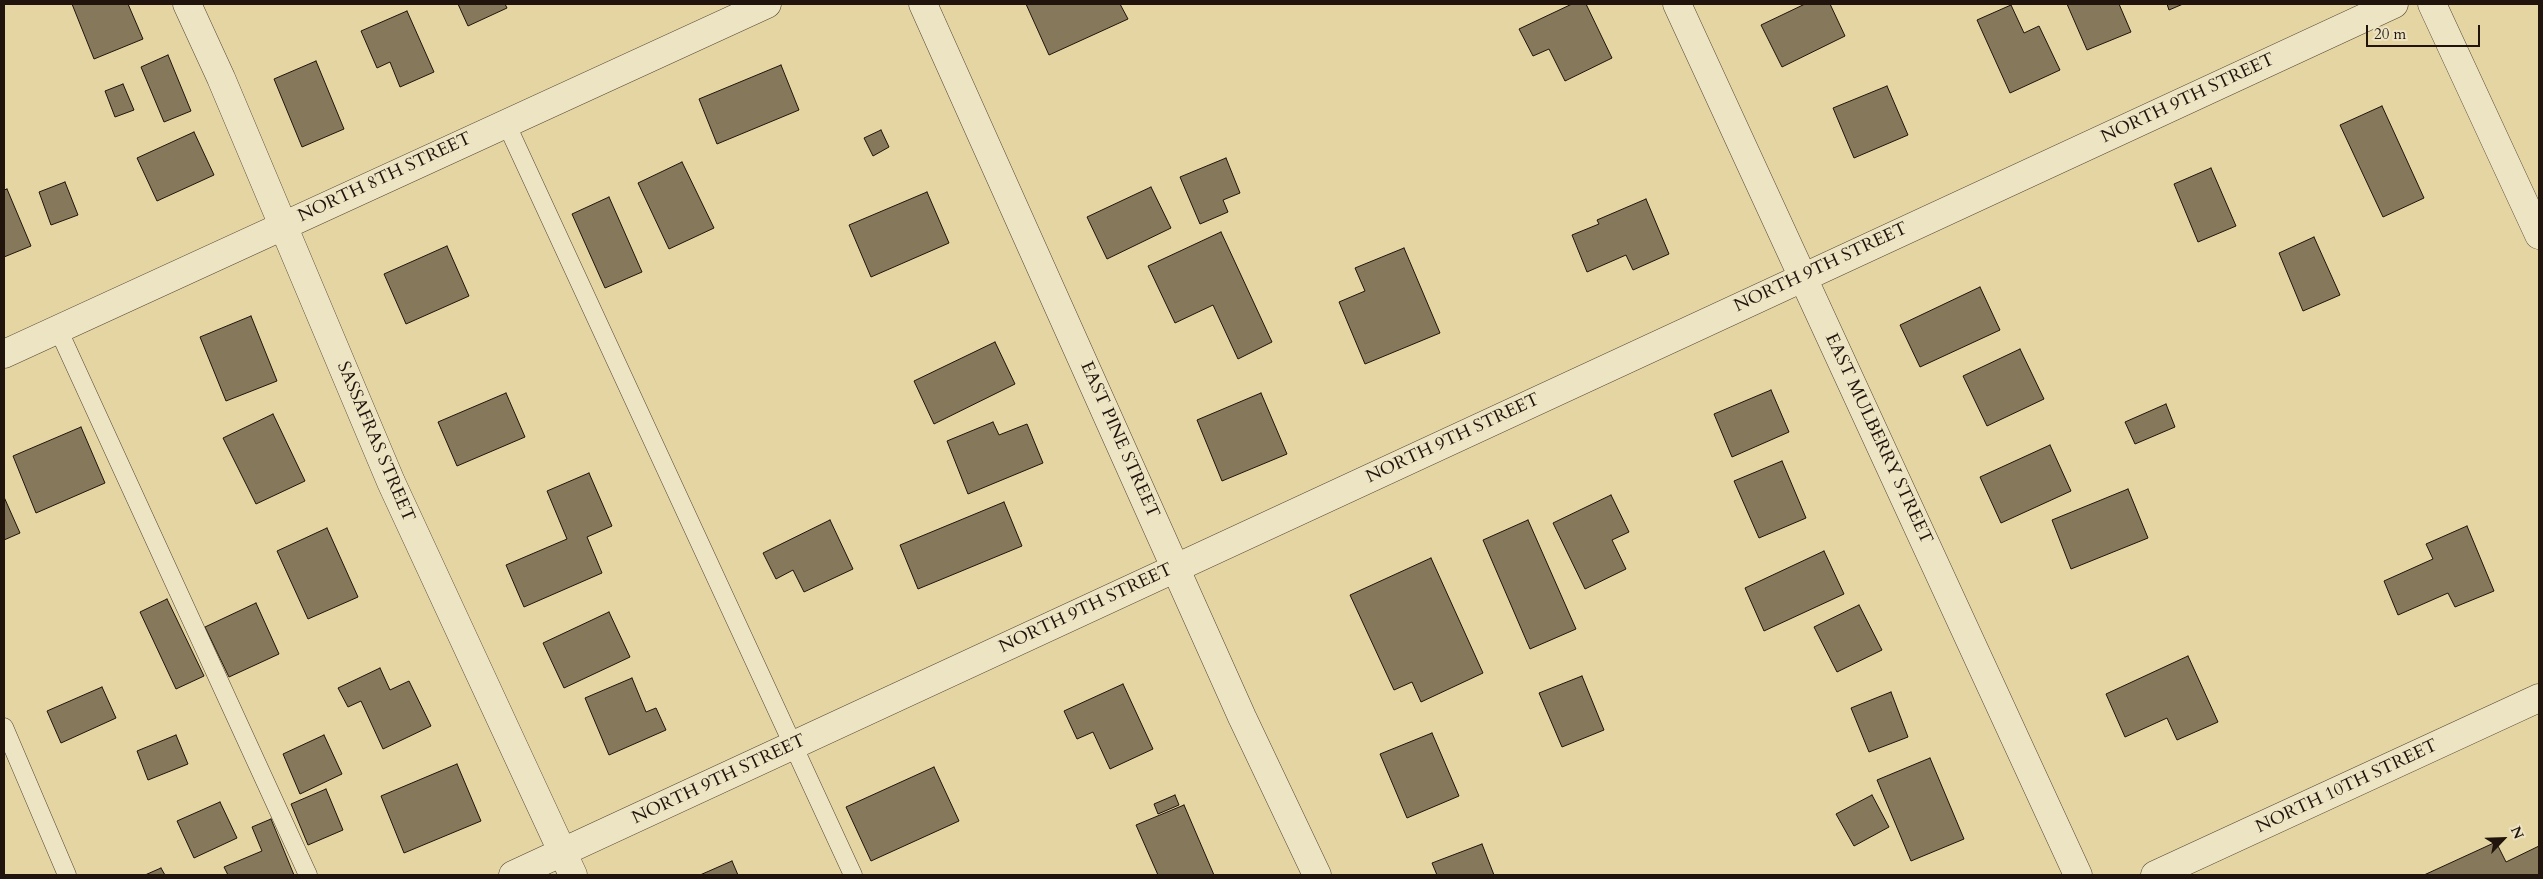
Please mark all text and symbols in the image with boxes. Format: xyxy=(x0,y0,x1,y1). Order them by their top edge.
scale bar xyxy=(2368,15,2482,47)
text: 20 m xyxy=(2374,24,2406,44)
street label: NORTH 9TH STREET xyxy=(2098,49,2278,149)
street label: NORTH 8TH STREET xyxy=(295,128,475,228)
street label: NORTH 9TH STREET xyxy=(1731,218,1911,318)
street label: EAST MULBERRY STREET xyxy=(1820,330,1936,548)
street label: EAST PINE STREET xyxy=(1075,358,1163,522)
street label: SASSAFRAS STREET xyxy=(331,359,419,525)
street label: NORTH 9TH STREET xyxy=(1363,389,1543,489)
street label: NORTH 9TH STREET xyxy=(996,559,1176,659)
street label: NORTH 9TH STREET xyxy=(629,730,809,830)
street label: NORTH 10TH STREET xyxy=(2253,735,2441,839)
north arrow xyxy=(2478,814,2528,864)
text: N xyxy=(2506,823,2528,842)

